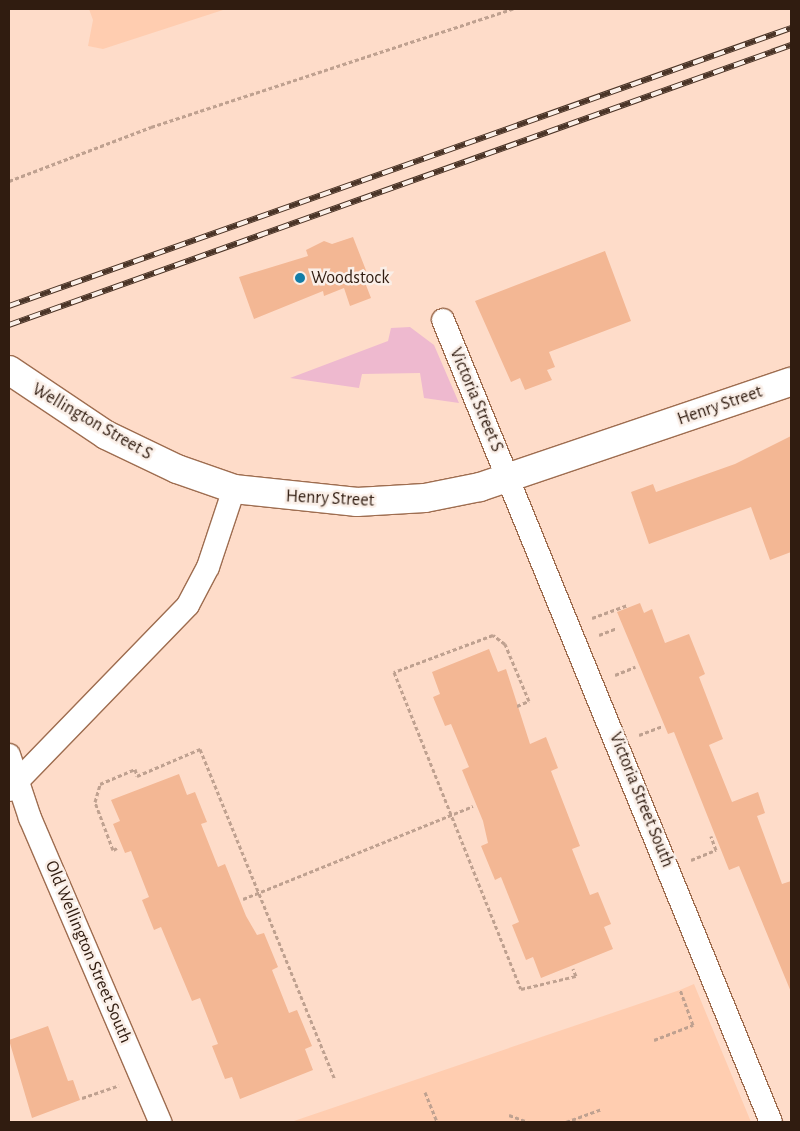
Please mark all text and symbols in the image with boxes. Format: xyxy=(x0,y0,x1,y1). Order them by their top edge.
place label: Woodstock xyxy=(311,267,389,289)
marker: Woodstock xyxy=(293,271,307,285)
street label: Victoria Street S xyxy=(444,345,508,455)
street label: Wellington Street S xyxy=(28,379,156,465)
street label: Henry Street xyxy=(675,381,765,431)
street label: Henry Street xyxy=(285,486,375,512)
street label: Victoria Street South xyxy=(604,729,678,871)
street label: Old Wellington Street South xyxy=(40,858,136,1046)

